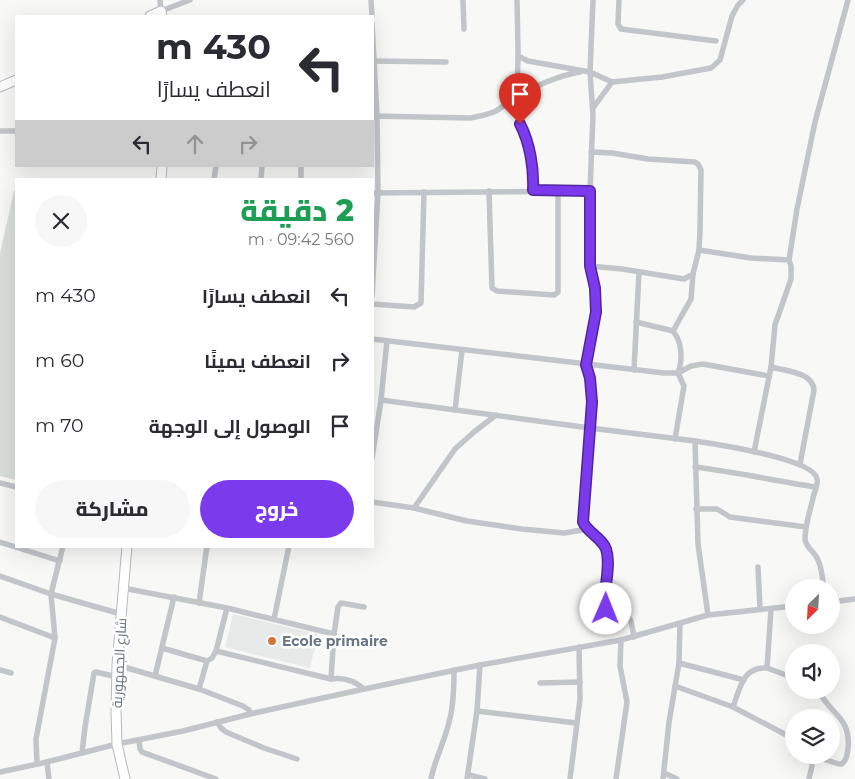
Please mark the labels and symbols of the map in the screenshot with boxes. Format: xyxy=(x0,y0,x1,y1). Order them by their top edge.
pin xyxy=(499,73,541,124)
north arrow xyxy=(785,579,840,634)
position arrow xyxy=(579,582,631,634)
street label: شارع الجمهورية xyxy=(108,617,130,709)
place label: Ecole primaire xyxy=(282,632,388,650)
marker: Ecole primaire xyxy=(266,635,278,647)

